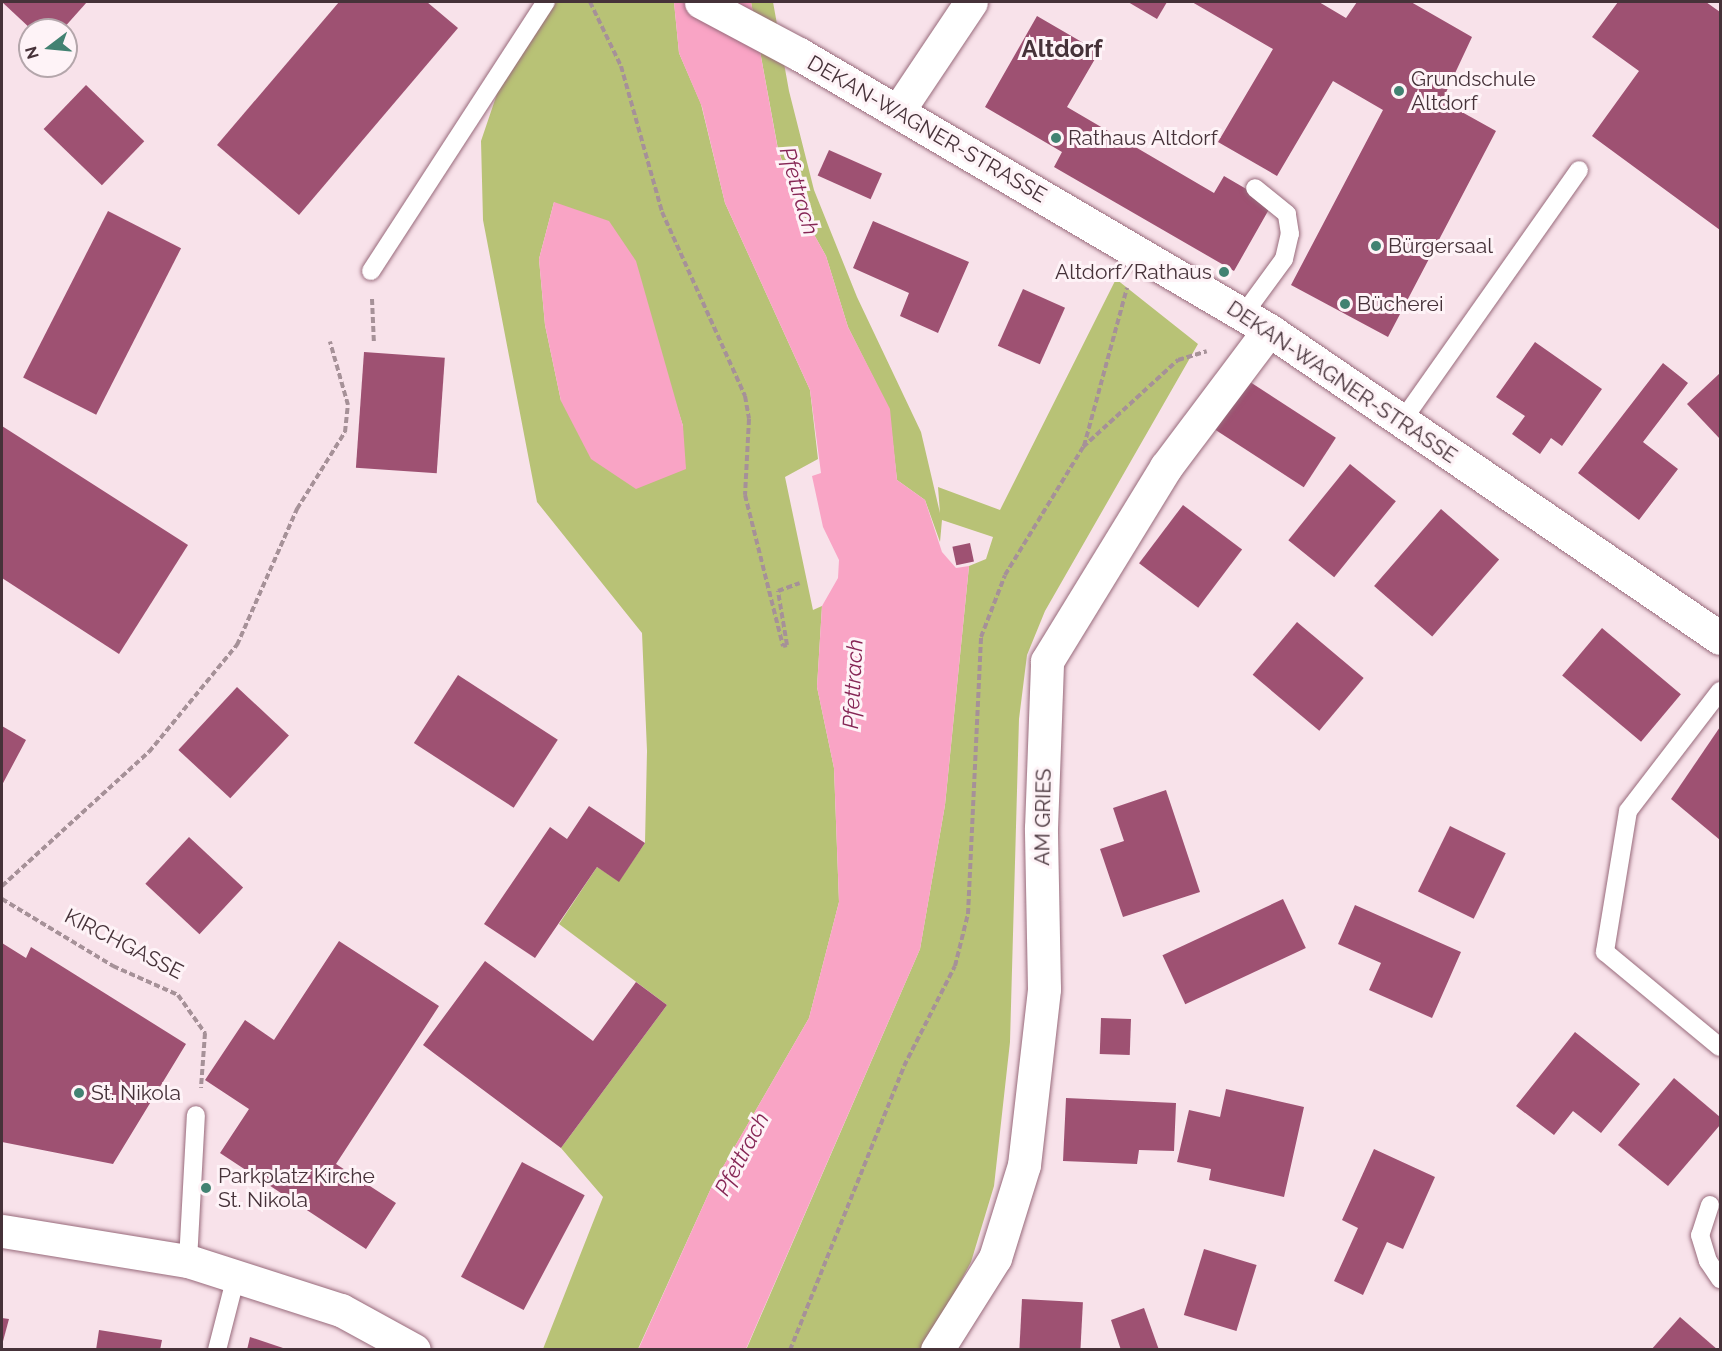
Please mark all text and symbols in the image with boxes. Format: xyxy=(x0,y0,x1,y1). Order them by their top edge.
north arrow xyxy=(18,18,78,78)
district label: Altdorf xyxy=(1022,35,1102,63)
text: N xyxy=(21,44,43,61)
street label: DEKAN-WAGNER-STRASSE xyxy=(803,50,1051,208)
place label: Grundschule Altdorf xyxy=(1411,66,1536,116)
marker: Grundschule Altdorf xyxy=(1392,84,1406,98)
place label: Rathaus Altdorf xyxy=(1068,125,1218,151)
marker: Rathaus Altdorf xyxy=(1049,131,1063,145)
water label: Pfettrach xyxy=(774,144,824,238)
place label: Bürgersaal xyxy=(1388,233,1493,259)
marker: Bürgersaal xyxy=(1369,239,1383,253)
place label: Altdorf/Rathaus xyxy=(1055,259,1212,285)
marker: Altdorf/Rathaus xyxy=(1217,265,1231,279)
place label: Bücherei xyxy=(1357,291,1443,317)
street label: DEKAN-WAGNER-STRASSE xyxy=(1222,295,1462,469)
marker: Bücherei xyxy=(1338,297,1352,311)
water label: Pfettrach xyxy=(837,638,869,730)
street label: AM GRIES xyxy=(1030,768,1056,866)
street label: KIRCHGASSE xyxy=(61,903,187,985)
place label: St. Nikola xyxy=(91,1080,181,1106)
marker: St. Nikola xyxy=(72,1086,86,1100)
water label: Pfettrach xyxy=(709,1108,775,1200)
place label: Parkplatz Kirche St. Nikola xyxy=(218,1163,375,1213)
marker: Parkplatz Kirche St. Nikola xyxy=(199,1181,213,1195)

